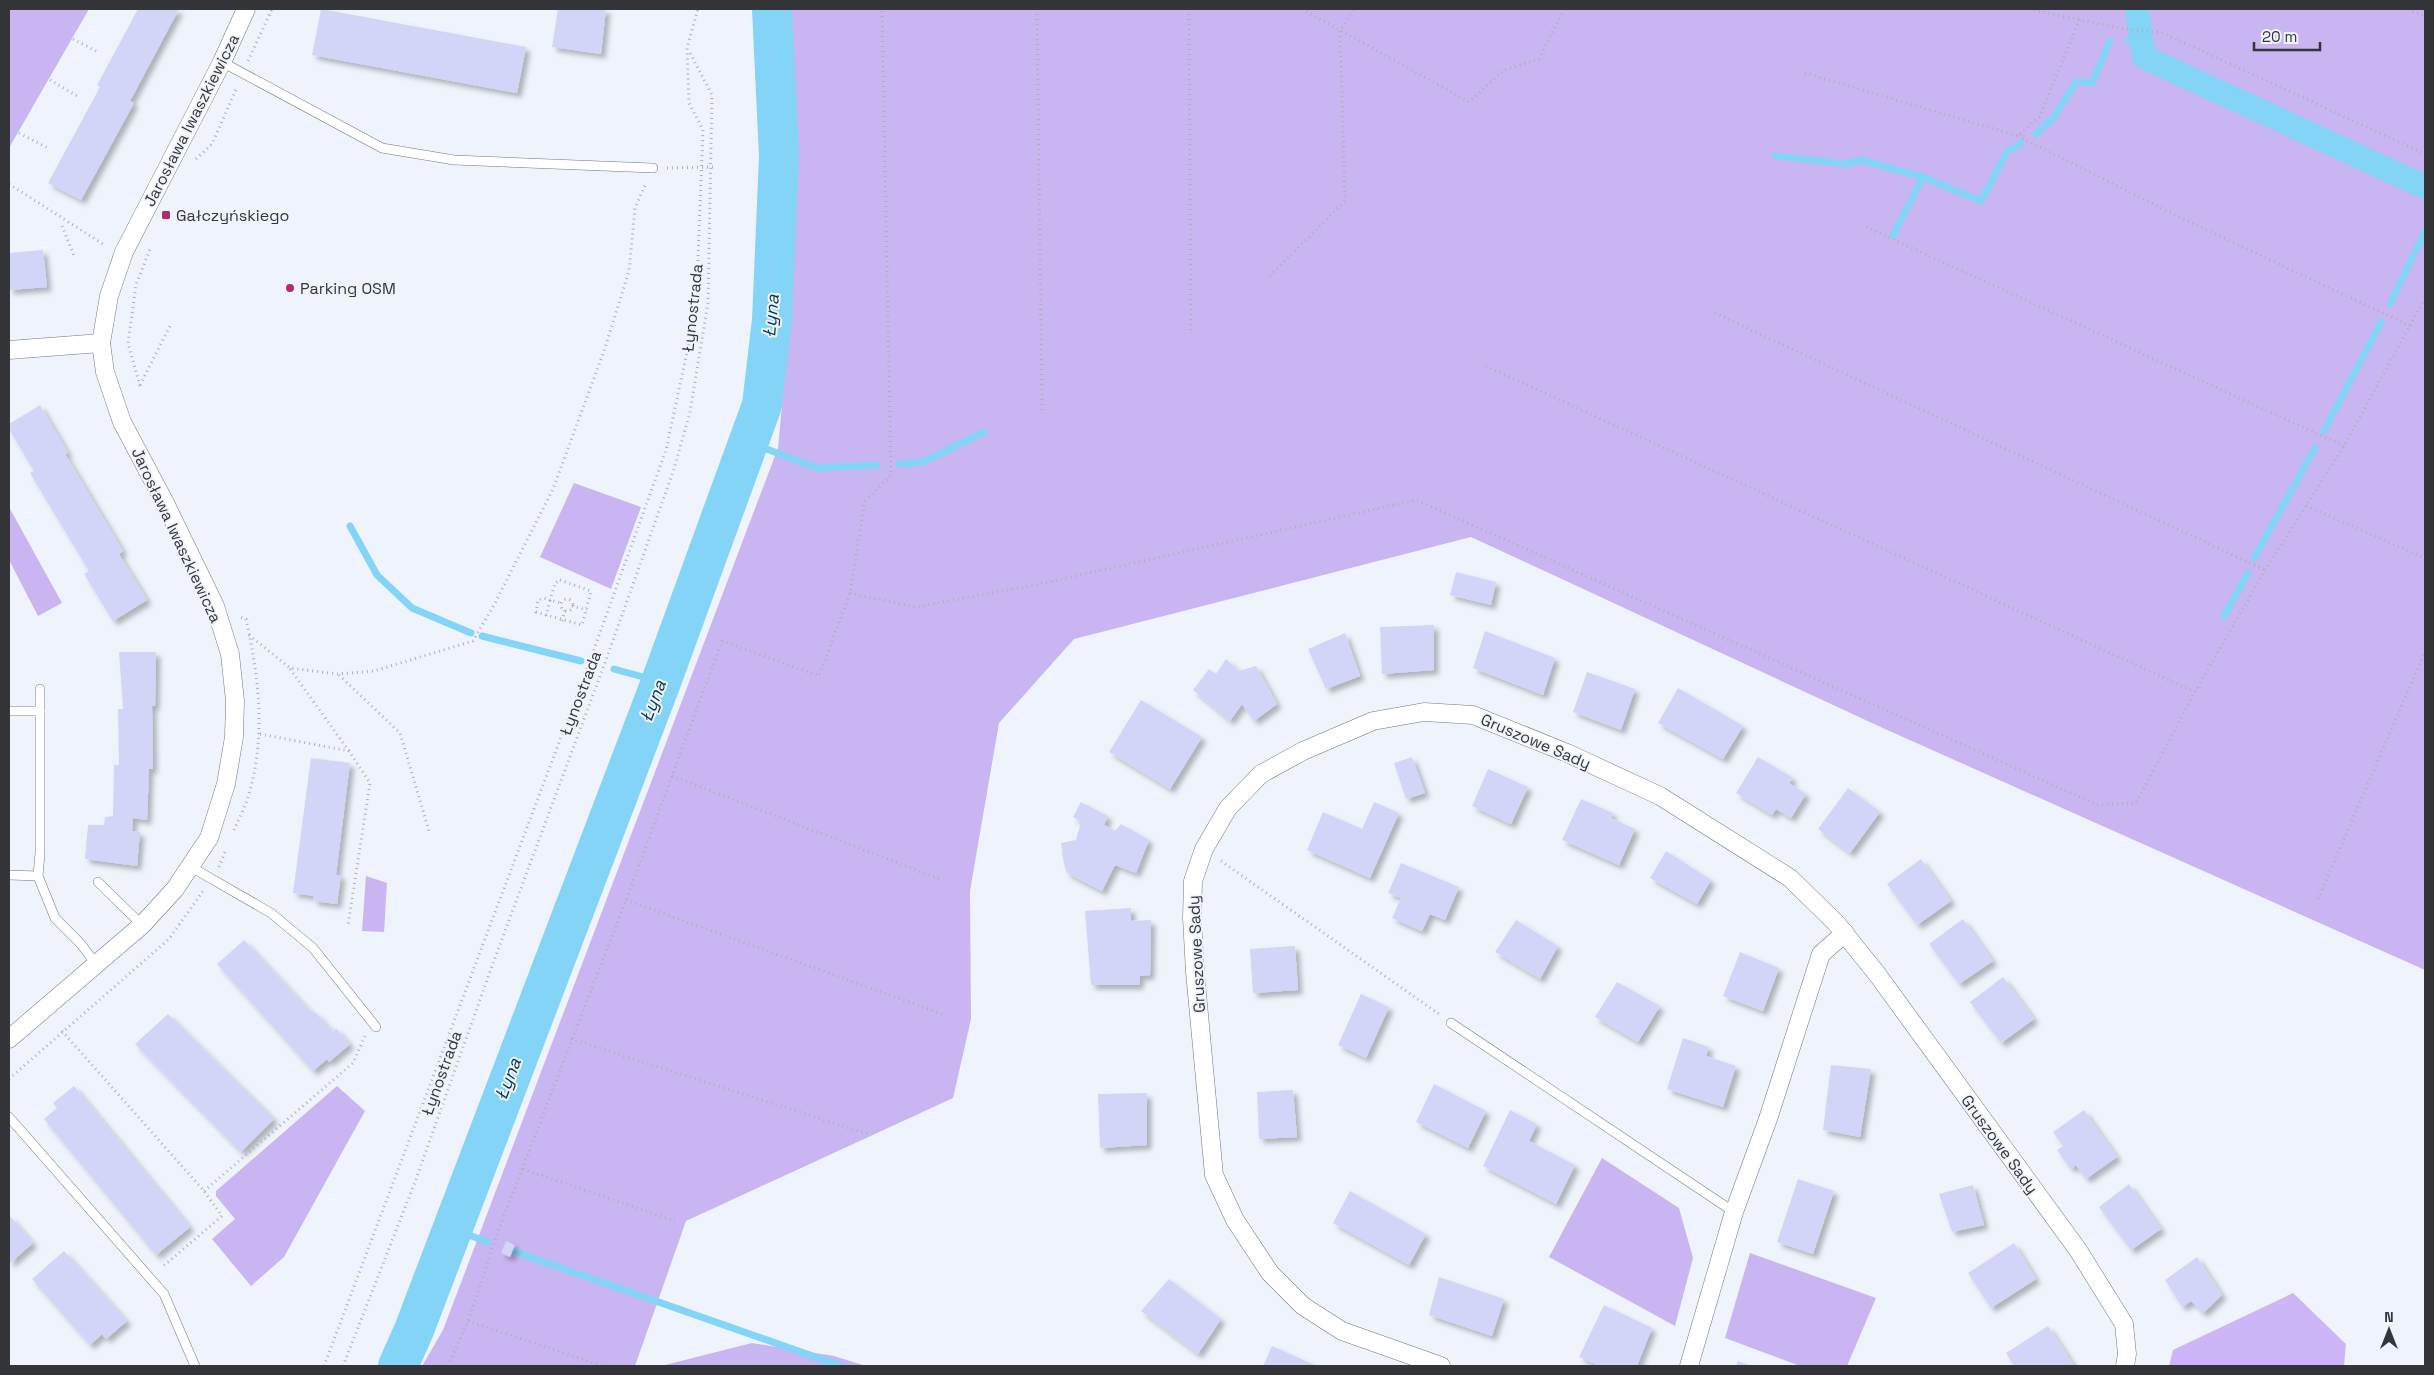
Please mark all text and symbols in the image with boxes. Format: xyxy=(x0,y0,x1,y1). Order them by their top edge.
scale bar xyxy=(2254,20,2320,52)
text: 20 m xyxy=(2262,27,2297,46)
street label: Jarosława Iwaszkiewicza xyxy=(139,30,244,210)
place label: Gałczyńskiego xyxy=(176,205,289,226)
marker: Gałczyńskiego xyxy=(160,209,172,221)
street label: Łynostrada xyxy=(677,263,708,353)
place label: Parking OSM xyxy=(300,278,396,299)
marker: Parking OSM xyxy=(284,282,296,294)
water label: Łyna xyxy=(757,293,784,338)
street label: Jarosława Iwaszkiewicza xyxy=(127,444,226,626)
street label: Łynostrada xyxy=(555,648,606,738)
water label: Łyna xyxy=(634,676,671,725)
street label: Gruszowe Sady xyxy=(1478,709,1594,774)
street label: Gruszowe Sady xyxy=(1183,895,1210,1013)
street label: Łynostrada xyxy=(416,1028,467,1119)
water label: Łyna xyxy=(489,1054,526,1103)
street label: Gruszowe Sady xyxy=(1957,1091,2043,1198)
north arrow xyxy=(2364,1305,2414,1355)
text: N xyxy=(2384,1308,2394,1326)

